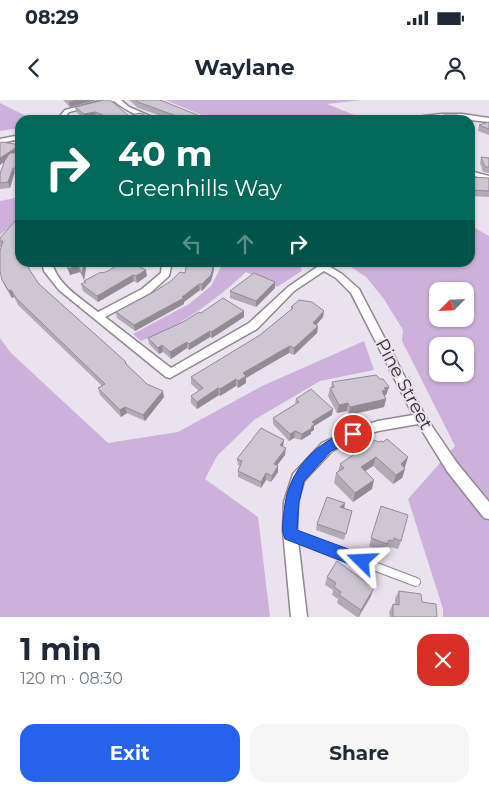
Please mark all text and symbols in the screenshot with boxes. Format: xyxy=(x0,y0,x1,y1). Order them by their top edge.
text: 08:29 xyxy=(25,6,79,29)
icon: back xyxy=(20,54,48,82)
text: Waylane xyxy=(194,54,295,81)
icon: person xyxy=(441,54,469,82)
text: 40 m xyxy=(118,132,213,175)
icon: right xyxy=(35,135,100,200)
text: Greenhills Way xyxy=(118,175,282,202)
icon: left xyxy=(178,230,206,258)
icon: ahead xyxy=(231,230,259,258)
icon: right xyxy=(284,230,312,258)
north arrow xyxy=(429,282,474,328)
map controls xyxy=(429,282,474,382)
street label: Pine Street xyxy=(371,335,437,433)
button: search xyxy=(429,337,474,382)
pin xyxy=(332,413,374,455)
icon: arrive xyxy=(339,420,367,448)
position arrow xyxy=(335,534,387,586)
text: 1 min xyxy=(20,631,101,668)
button: close xyxy=(417,634,469,686)
text: 120 m · 08:30 xyxy=(20,669,123,688)
button: Exit xyxy=(20,724,240,782)
button: Share xyxy=(250,724,469,782)

